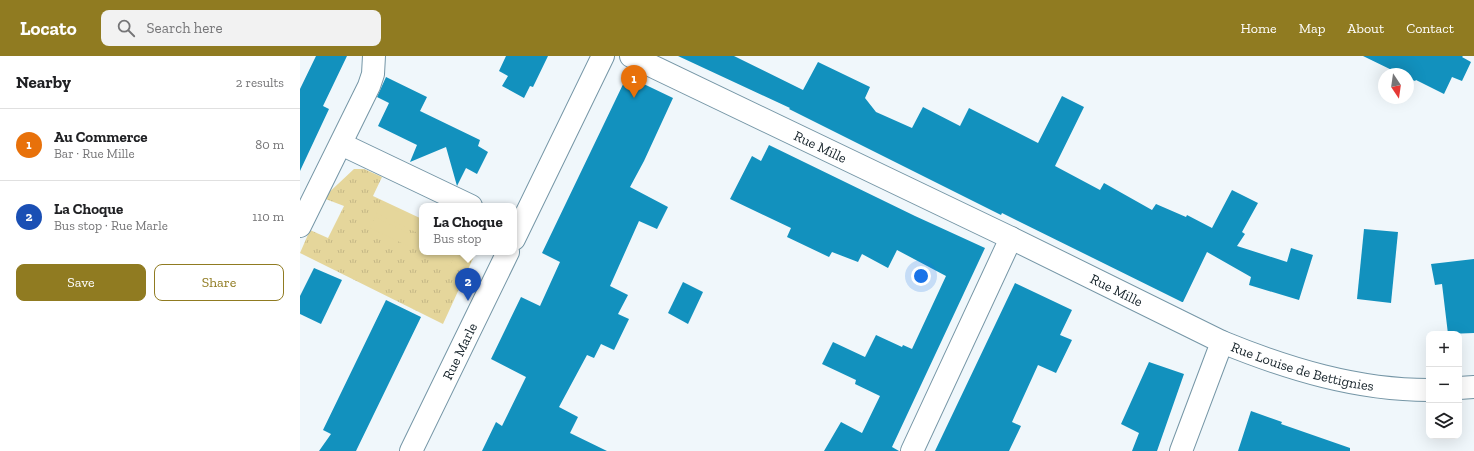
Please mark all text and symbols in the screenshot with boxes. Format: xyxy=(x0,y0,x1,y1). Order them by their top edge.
search box xyxy=(101,10,381,46)
text: Locato xyxy=(20,17,77,40)
icon: search xyxy=(115,17,137,39)
text: Search here xyxy=(147,19,223,37)
text: Home xyxy=(1241,20,1277,37)
text: Map xyxy=(1299,20,1325,37)
text: About xyxy=(1347,20,1384,37)
text: Contact xyxy=(1406,20,1454,37)
pin: 1 xyxy=(621,65,647,98)
north arrow xyxy=(1378,68,1414,104)
text: Nearby xyxy=(16,72,71,92)
text: 2 results xyxy=(236,75,284,90)
street label: Rue Mille xyxy=(791,127,850,167)
text: Au Commerce xyxy=(54,128,148,146)
text: 1 xyxy=(26,137,32,152)
text: 80 m xyxy=(255,137,284,152)
text: Bar · Rue Mille xyxy=(54,146,135,161)
text: La Choque xyxy=(54,200,123,218)
popup xyxy=(419,203,517,255)
text: 2 xyxy=(26,209,32,224)
text: 110 m xyxy=(252,209,284,224)
text: La Choque xyxy=(433,213,503,231)
text: Bus stop · Rue Marle xyxy=(54,218,168,233)
text: Bus stop xyxy=(433,231,482,246)
button: Save xyxy=(16,264,146,301)
button: Share xyxy=(154,264,284,301)
your location xyxy=(911,266,931,286)
pin: 2 xyxy=(455,268,481,301)
street label: Rue Mille xyxy=(1087,270,1146,311)
street label: Rue Marle xyxy=(439,320,481,383)
map controls xyxy=(1426,331,1462,439)
button: + xyxy=(1426,331,1462,367)
street label: Rue Louise de Bettignies xyxy=(1228,338,1375,395)
button: − xyxy=(1426,367,1462,403)
button: layers xyxy=(1426,403,1462,439)

